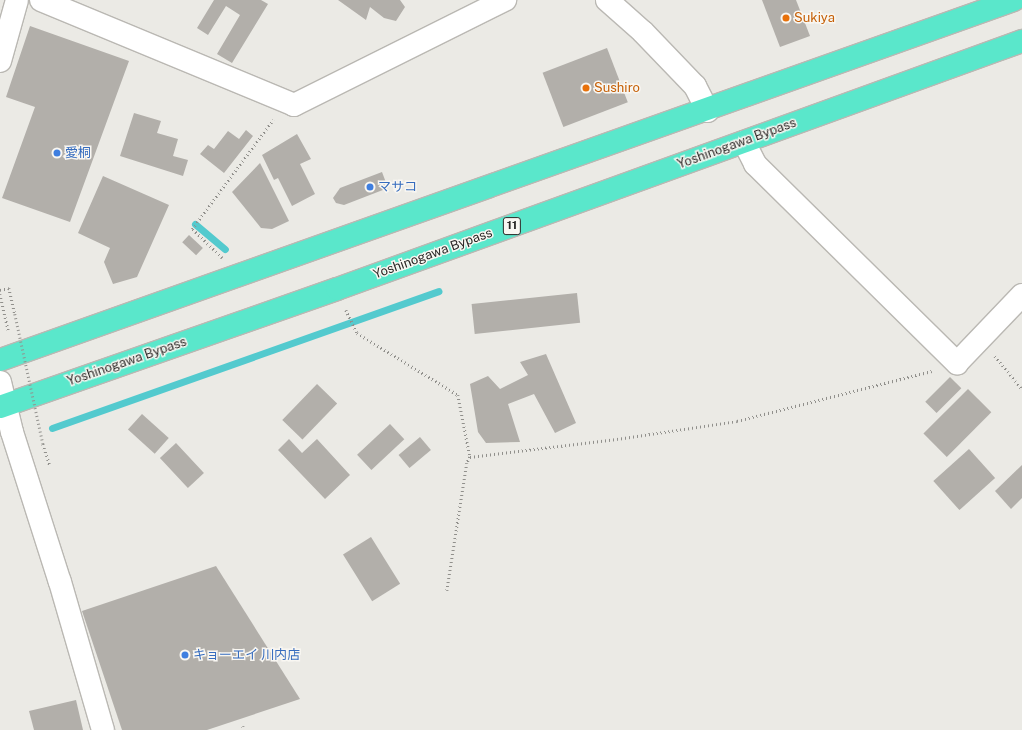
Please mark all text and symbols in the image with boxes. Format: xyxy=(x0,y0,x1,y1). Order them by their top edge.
place label: Sukiya xyxy=(794,10,835,26)
marker: Sukiya xyxy=(781,13,791,23)
place label: Sushiro xyxy=(594,80,640,96)
marker: Sushiro xyxy=(581,83,591,93)
street label: Yoshinogawa Bypass xyxy=(675,115,799,173)
place label: 愛桐 xyxy=(65,145,91,161)
marker: 愛桐 xyxy=(52,148,62,158)
place label: マサコ xyxy=(378,179,417,195)
marker: マサコ xyxy=(365,182,375,192)
road number: 11 xyxy=(502,216,522,236)
street label: Yoshinogawa Bypass xyxy=(371,225,495,283)
street label: Yoshinogawa Bypass xyxy=(65,334,189,390)
place label: キョーエイ 川内店 xyxy=(193,647,300,663)
marker: キョーエイ 川内店 xyxy=(180,650,190,660)

